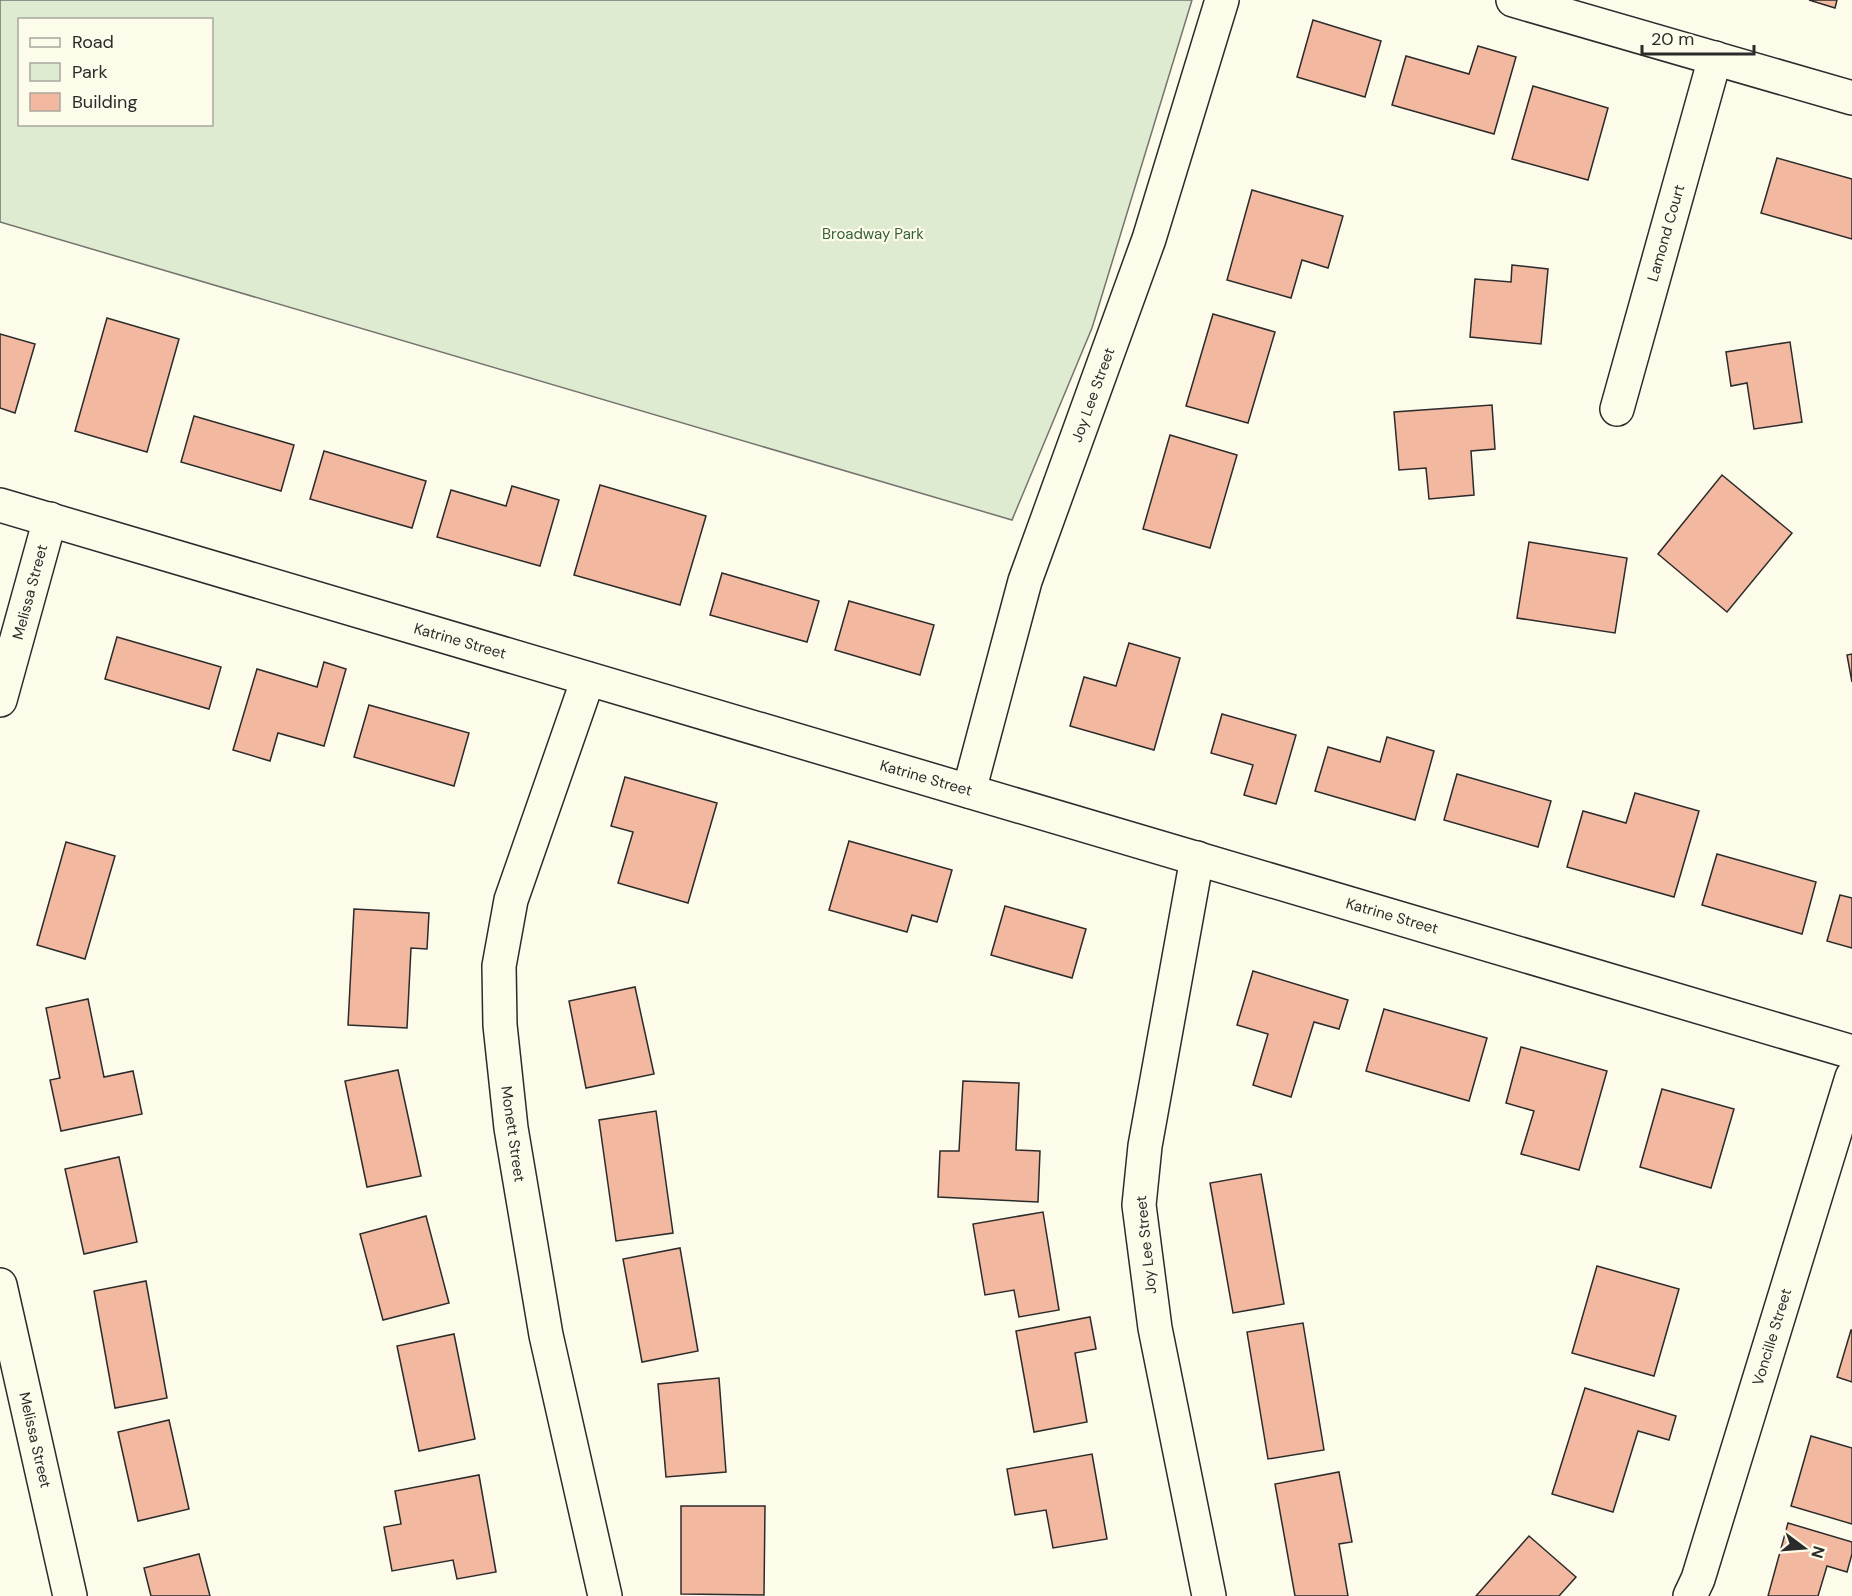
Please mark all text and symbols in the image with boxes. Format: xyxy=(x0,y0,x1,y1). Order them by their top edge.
legend xyxy=(18,18,213,126)
scale bar xyxy=(1642,18,1754,56)
text: 20 m xyxy=(1651,27,1694,51)
text: Road xyxy=(72,30,114,54)
text: Park xyxy=(72,60,108,84)
text: Building xyxy=(72,90,137,114)
street label: Lamond Court xyxy=(1643,182,1689,284)
park label: Broadway Park xyxy=(822,224,924,244)
street label: Joy Lee Street xyxy=(1067,345,1119,445)
street label: Melissa Street xyxy=(8,542,52,642)
street label: Katrine Street xyxy=(412,618,509,664)
street label: Katrine Street xyxy=(878,755,975,801)
street label: Katrine Street xyxy=(1344,893,1441,939)
street label: Monett Street xyxy=(496,1085,530,1183)
street label: Joy Lee Street xyxy=(1131,1194,1161,1295)
street label: Voncille Street xyxy=(1748,1286,1796,1388)
street label: Melissa Street xyxy=(14,1390,56,1490)
north arrow xyxy=(1774,1518,1834,1578)
text: N xyxy=(1806,1543,1830,1561)

